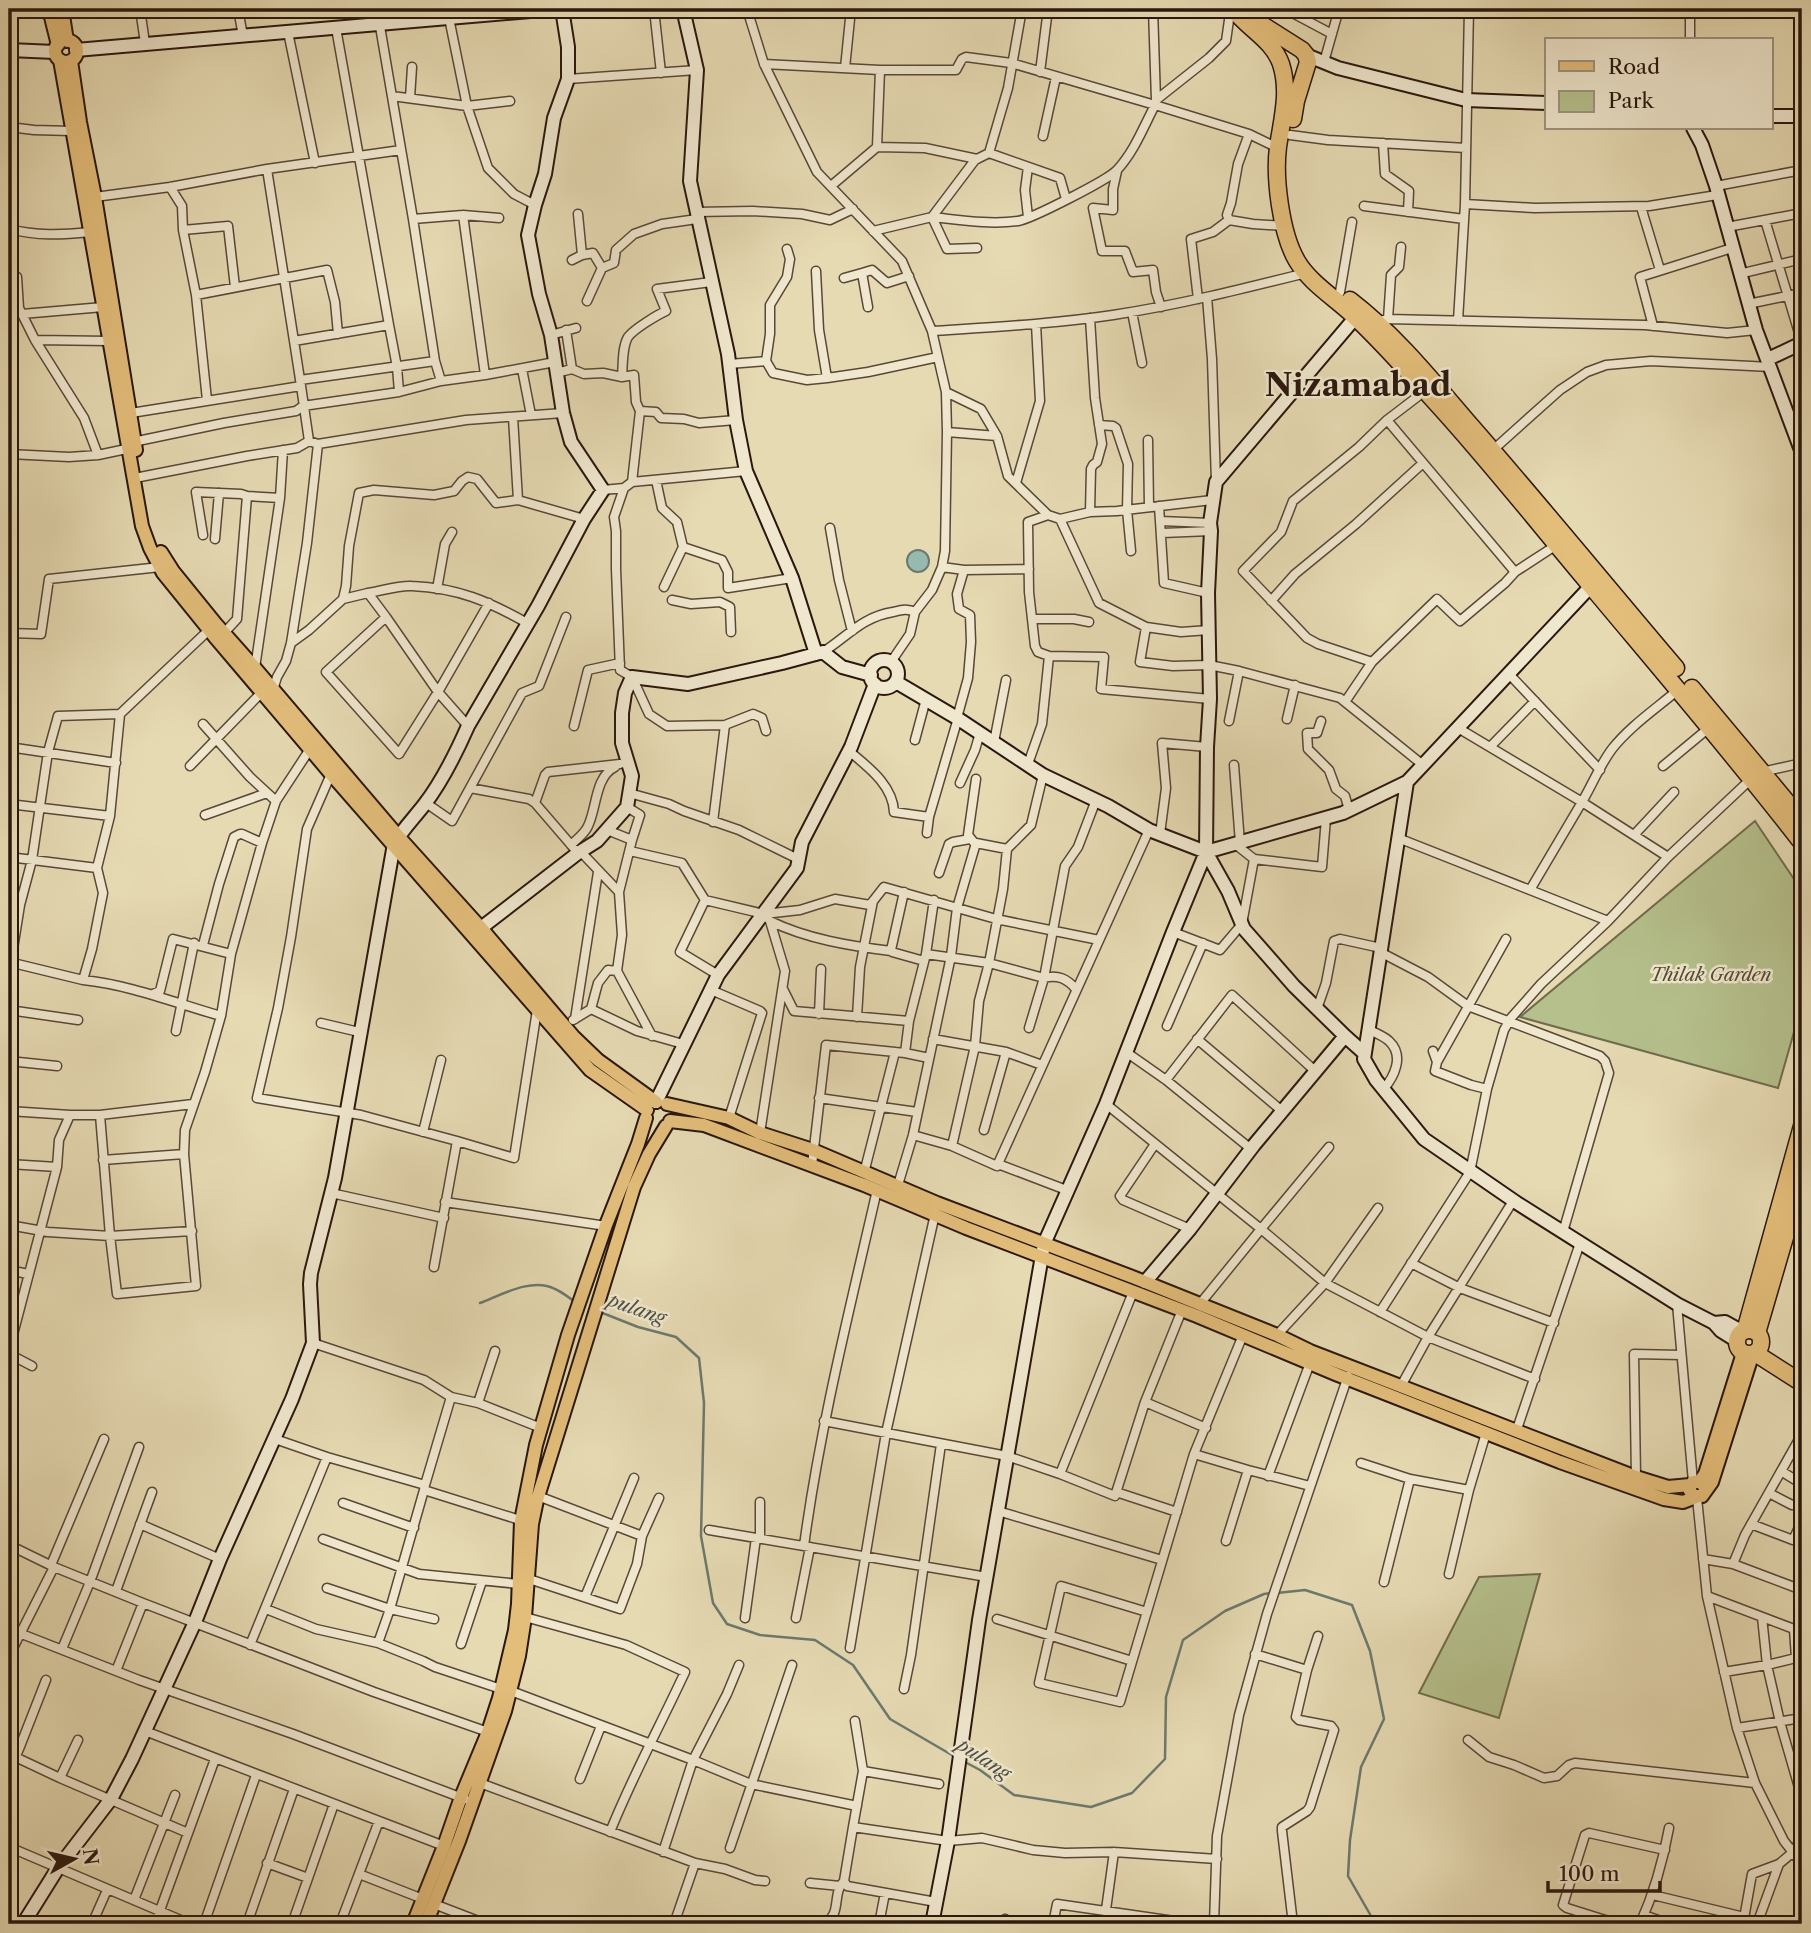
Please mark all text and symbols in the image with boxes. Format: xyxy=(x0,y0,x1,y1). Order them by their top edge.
legend xyxy=(1545,38,1772,130)
text: Road xyxy=(1608,54,1660,79)
text: Park xyxy=(1608,88,1654,113)
district label: Nizamabad xyxy=(1265,365,1451,404)
park label: Thilak Garden xyxy=(1651,964,1772,986)
water label: pulang xyxy=(602,1287,671,1330)
water label: pulang xyxy=(950,1731,1017,1786)
north arrow xyxy=(38,1825,108,1895)
text: N xyxy=(78,1847,103,1866)
scale bar xyxy=(1548,1849,1660,1893)
text: 100 m xyxy=(1559,1861,1620,1886)

